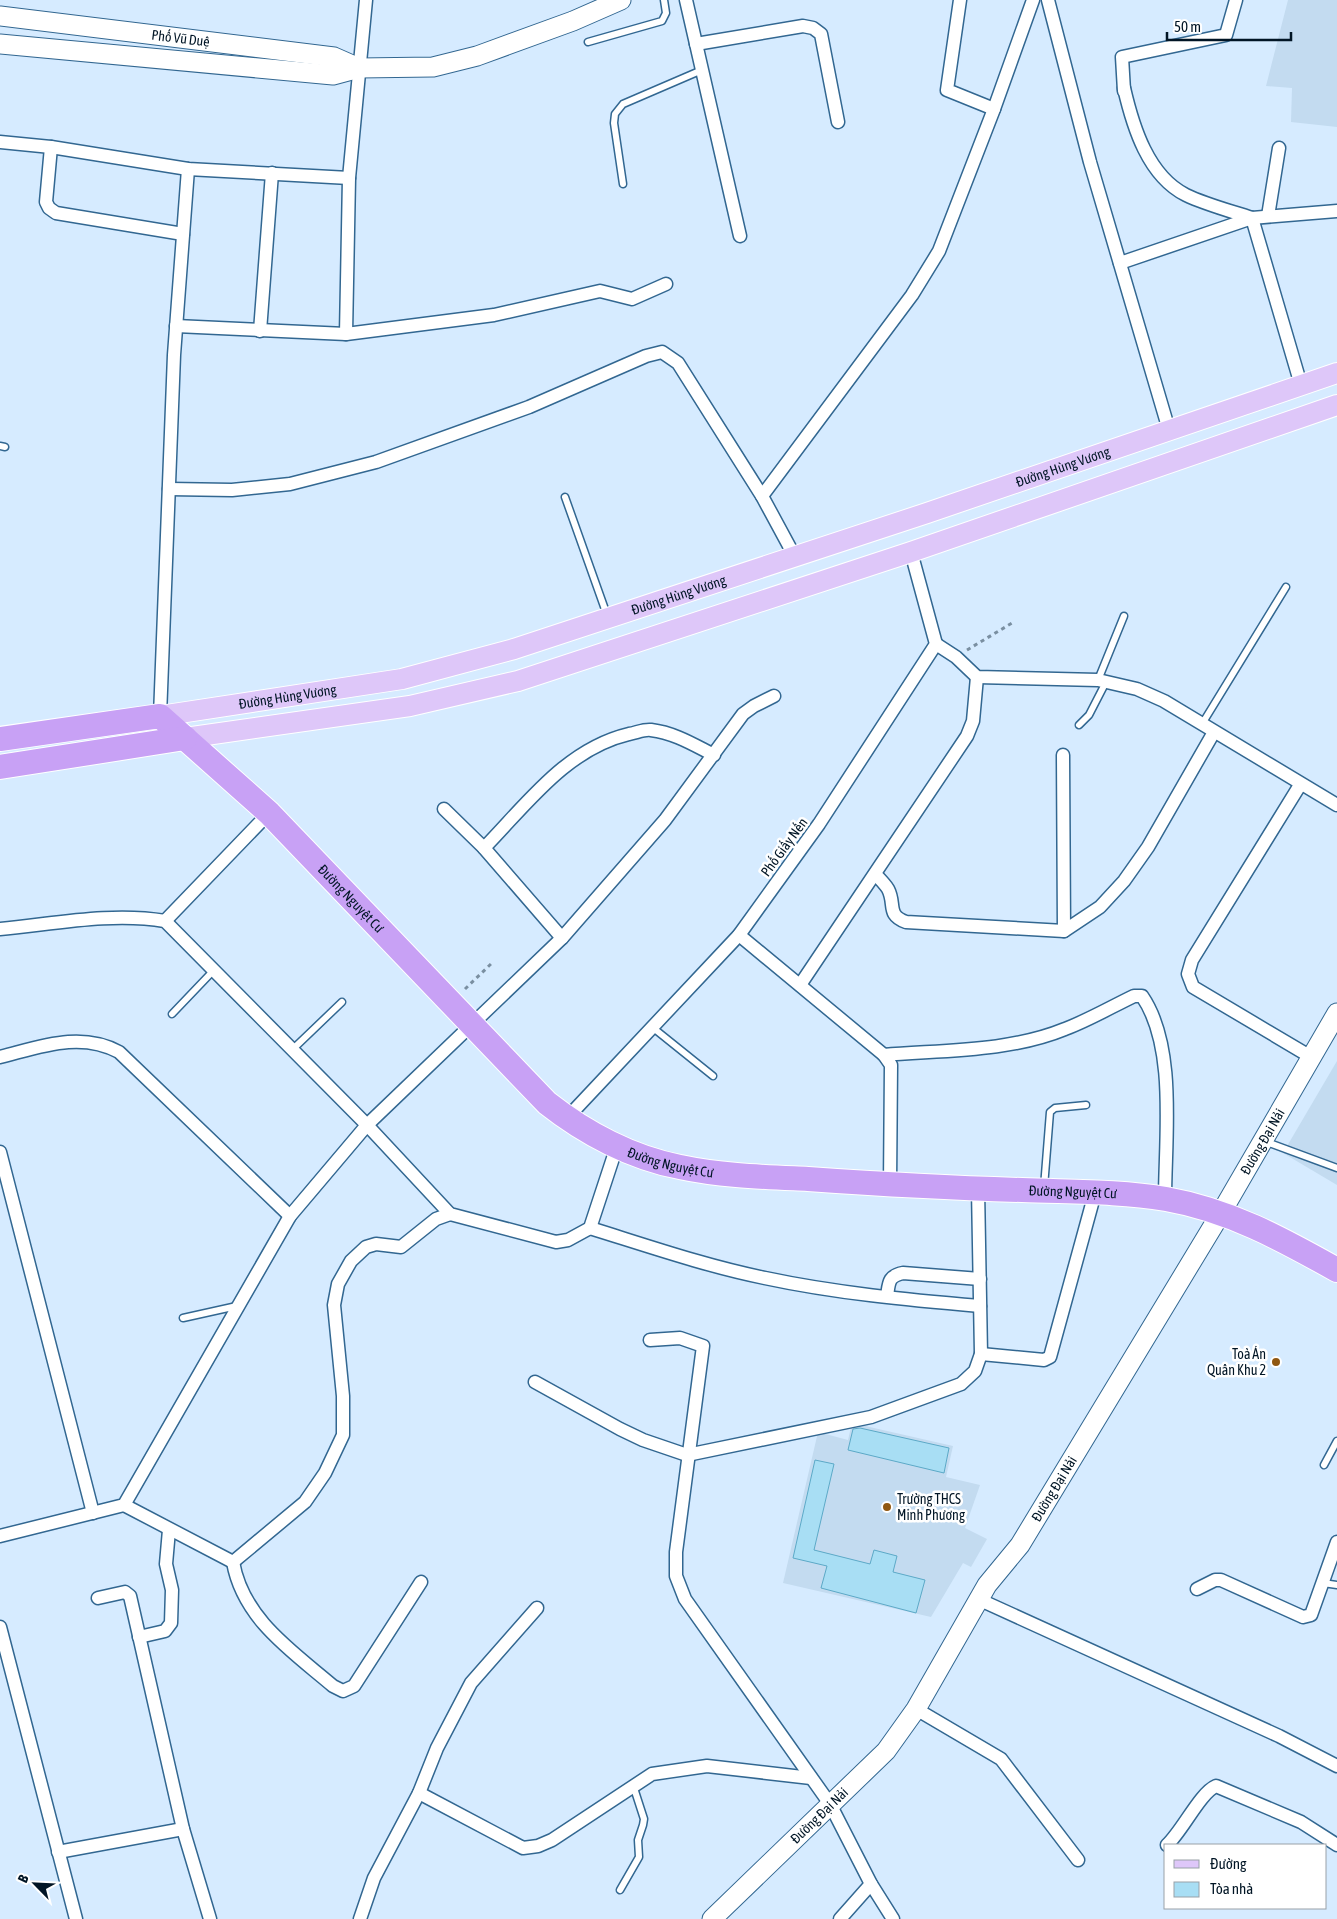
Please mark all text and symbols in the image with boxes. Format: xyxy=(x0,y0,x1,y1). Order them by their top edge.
scale bar xyxy=(1167,10,1291,42)
text: 50 m xyxy=(1174,18,1201,35)
street label: Phố Vũ Duệ xyxy=(151,27,211,50)
street label: Đường Hùng Vương xyxy=(1014,443,1112,490)
street label: Đường Hùng Vương xyxy=(629,572,728,618)
street label: Đường Hùng Vương xyxy=(238,681,337,712)
street label: Phố Giấy Nến xyxy=(757,814,811,879)
street label: Đường Nguyệt Cư xyxy=(315,861,387,936)
street label: Đường Đại Nải xyxy=(1237,1106,1288,1177)
street label: Đường Nguyệt Cư xyxy=(625,1144,715,1181)
street label: Đường Nguyệt Cư xyxy=(1028,1182,1117,1201)
place label: Toà Án Quân Khu 2 xyxy=(1207,1346,1266,1378)
marker: Toà Án Quân Khu 2 xyxy=(1270,1356,1282,1368)
street label: Đường Đại Nải xyxy=(1028,1453,1080,1524)
place label: Trường THCS Minh Phương xyxy=(897,1491,965,1523)
marker: Trường THCS Minh Phương xyxy=(881,1501,893,1513)
street label: Đường Đại Nải xyxy=(787,1784,851,1847)
legend xyxy=(1164,1844,1327,1909)
text: Đường xyxy=(1210,1855,1247,1872)
north arrow xyxy=(10,1859,60,1909)
text: B xyxy=(14,1872,32,1885)
text: Tòa nhà xyxy=(1210,1880,1253,1897)

